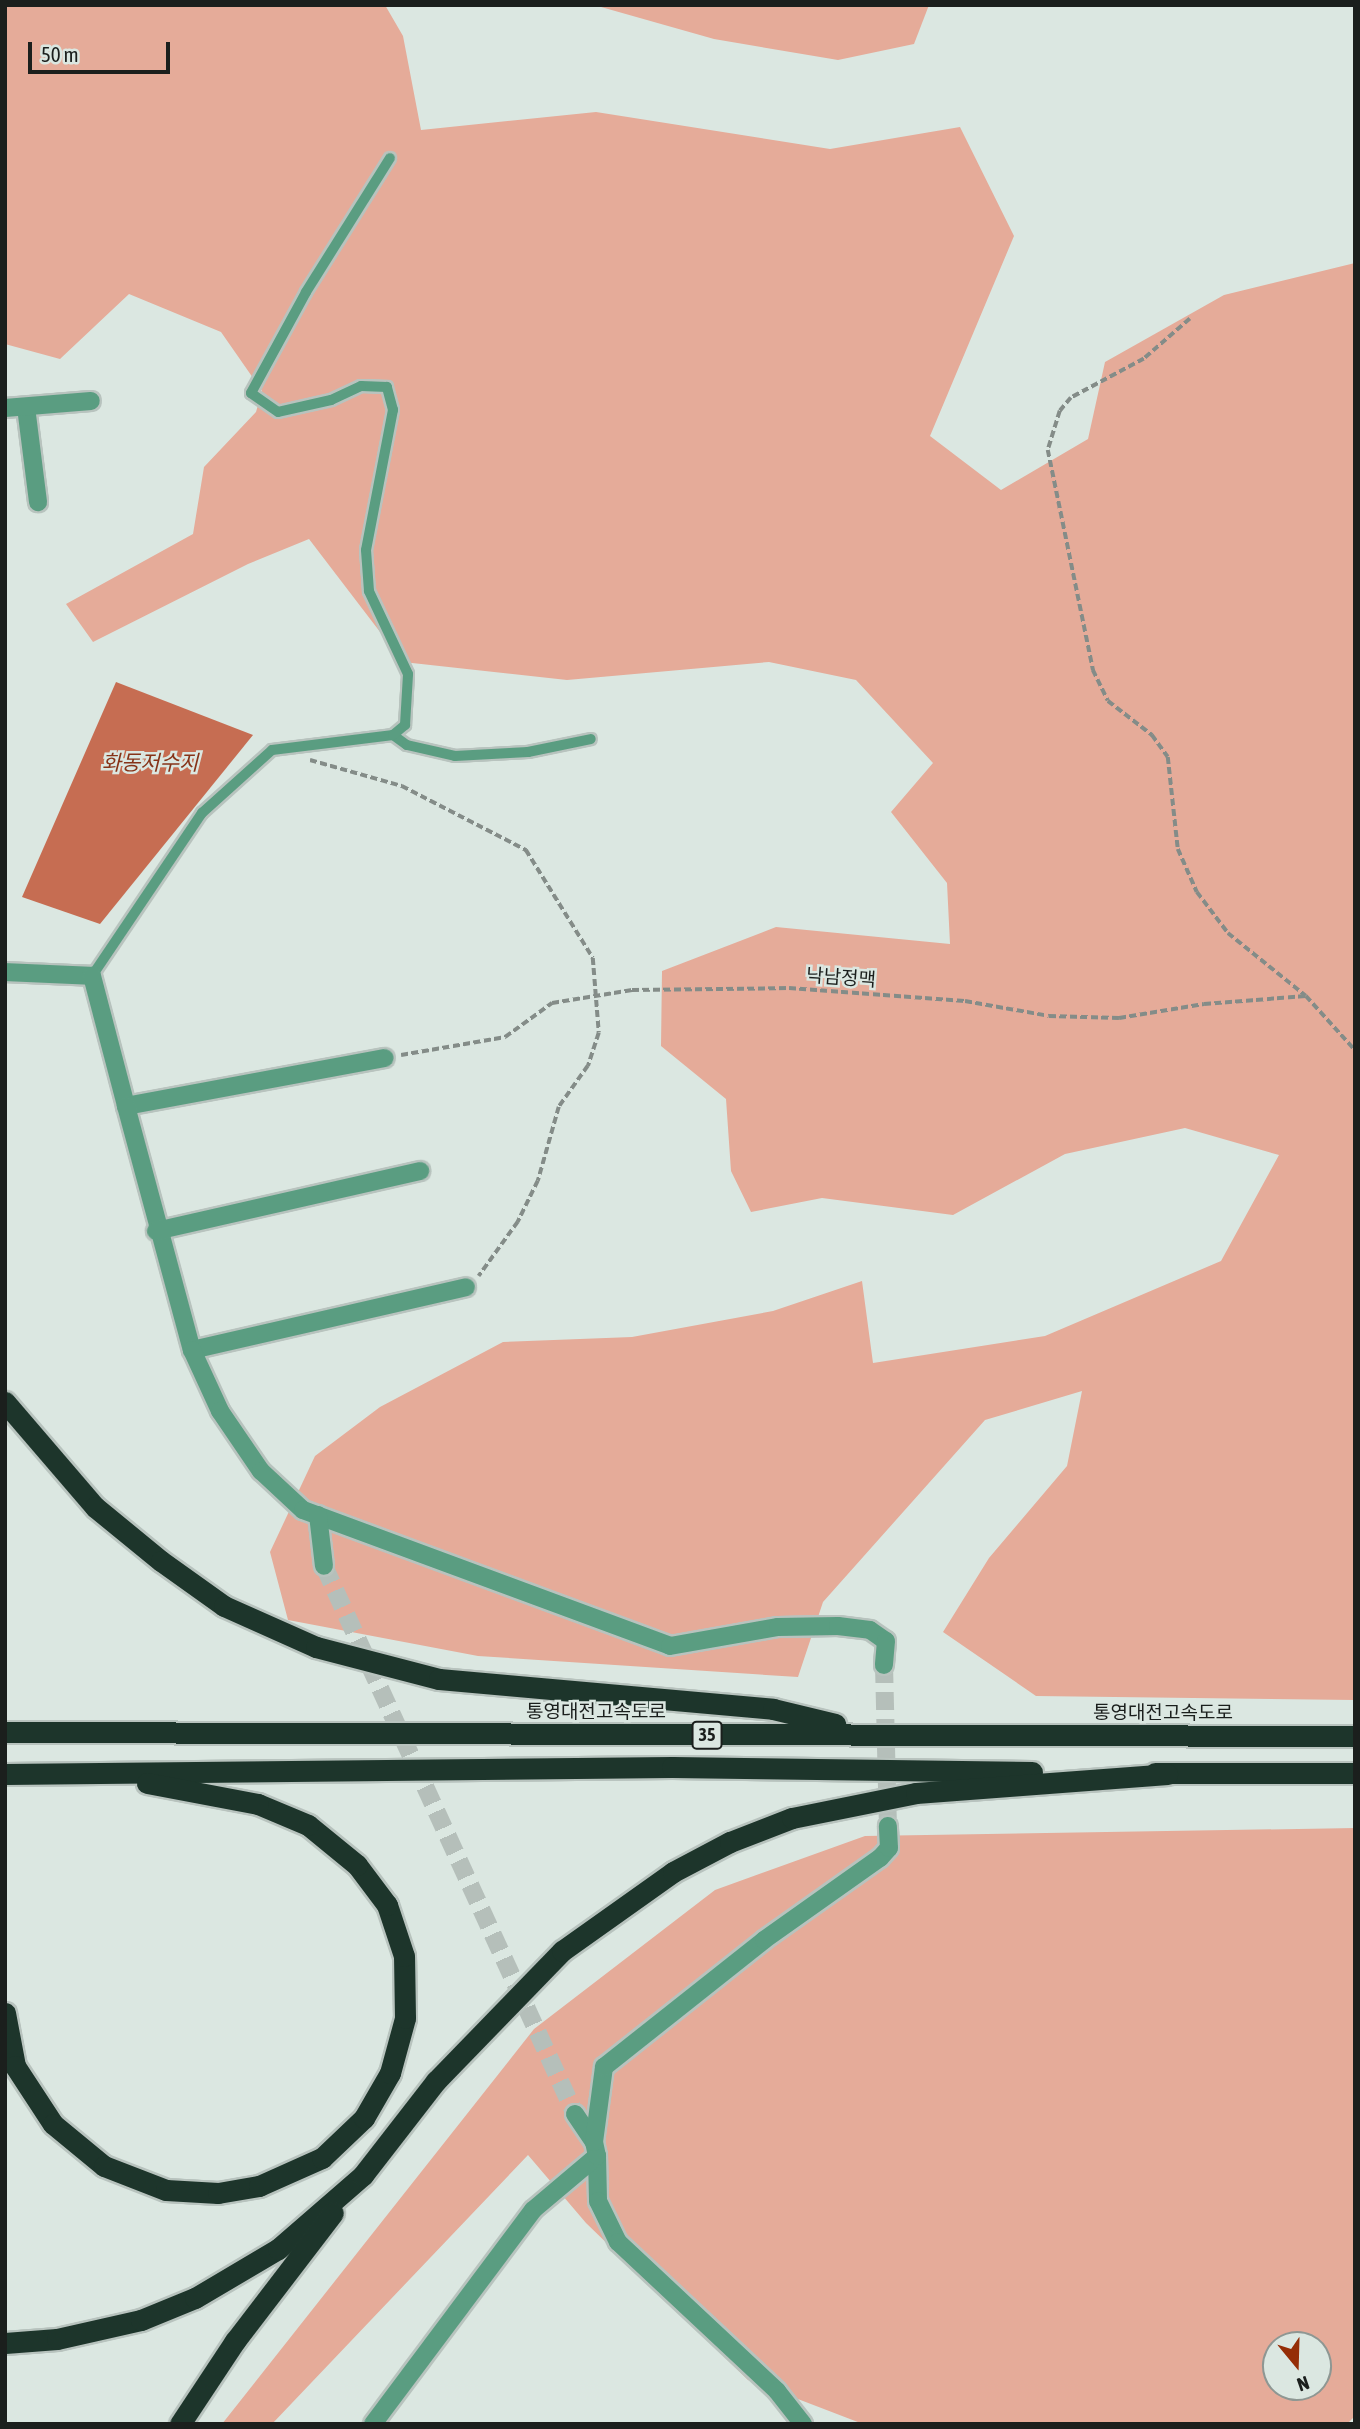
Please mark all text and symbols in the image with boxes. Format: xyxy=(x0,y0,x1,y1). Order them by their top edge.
scale bar xyxy=(32,28,173,72)
text: 50 m xyxy=(41,42,79,66)
water label: 화동저수지 xyxy=(102,749,198,775)
street label: 낙남정맥 xyxy=(805,964,877,992)
street label: 통영대전고속도로 xyxy=(526,1701,666,1723)
street label: 통영대전고속도로 xyxy=(1093,1702,1233,1724)
road number: 35 xyxy=(691,1720,723,1750)
north arrow xyxy=(1262,2331,1332,2401)
text: N xyxy=(1294,2372,1312,2396)

